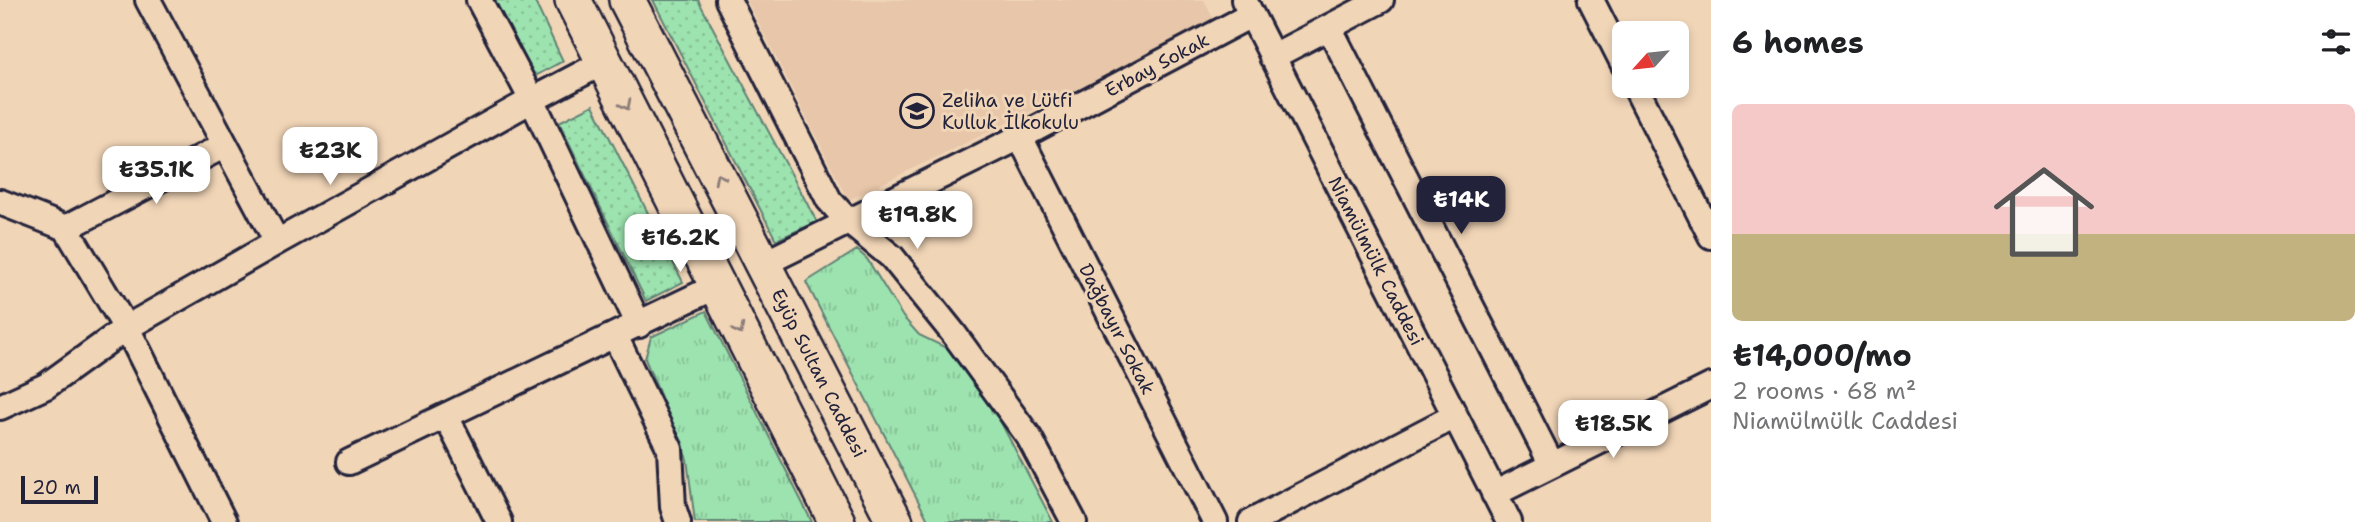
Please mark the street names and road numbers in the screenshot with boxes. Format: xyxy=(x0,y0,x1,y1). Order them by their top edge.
street label: Erbay Sokak xyxy=(1101,27,1213,103)
street label: Niamülmülk Caddesi xyxy=(1322,172,1430,350)
street label: Dağbayır Sokak xyxy=(1073,259,1161,399)
street label: Eyüp Sultan Caddesi xyxy=(766,284,872,462)

